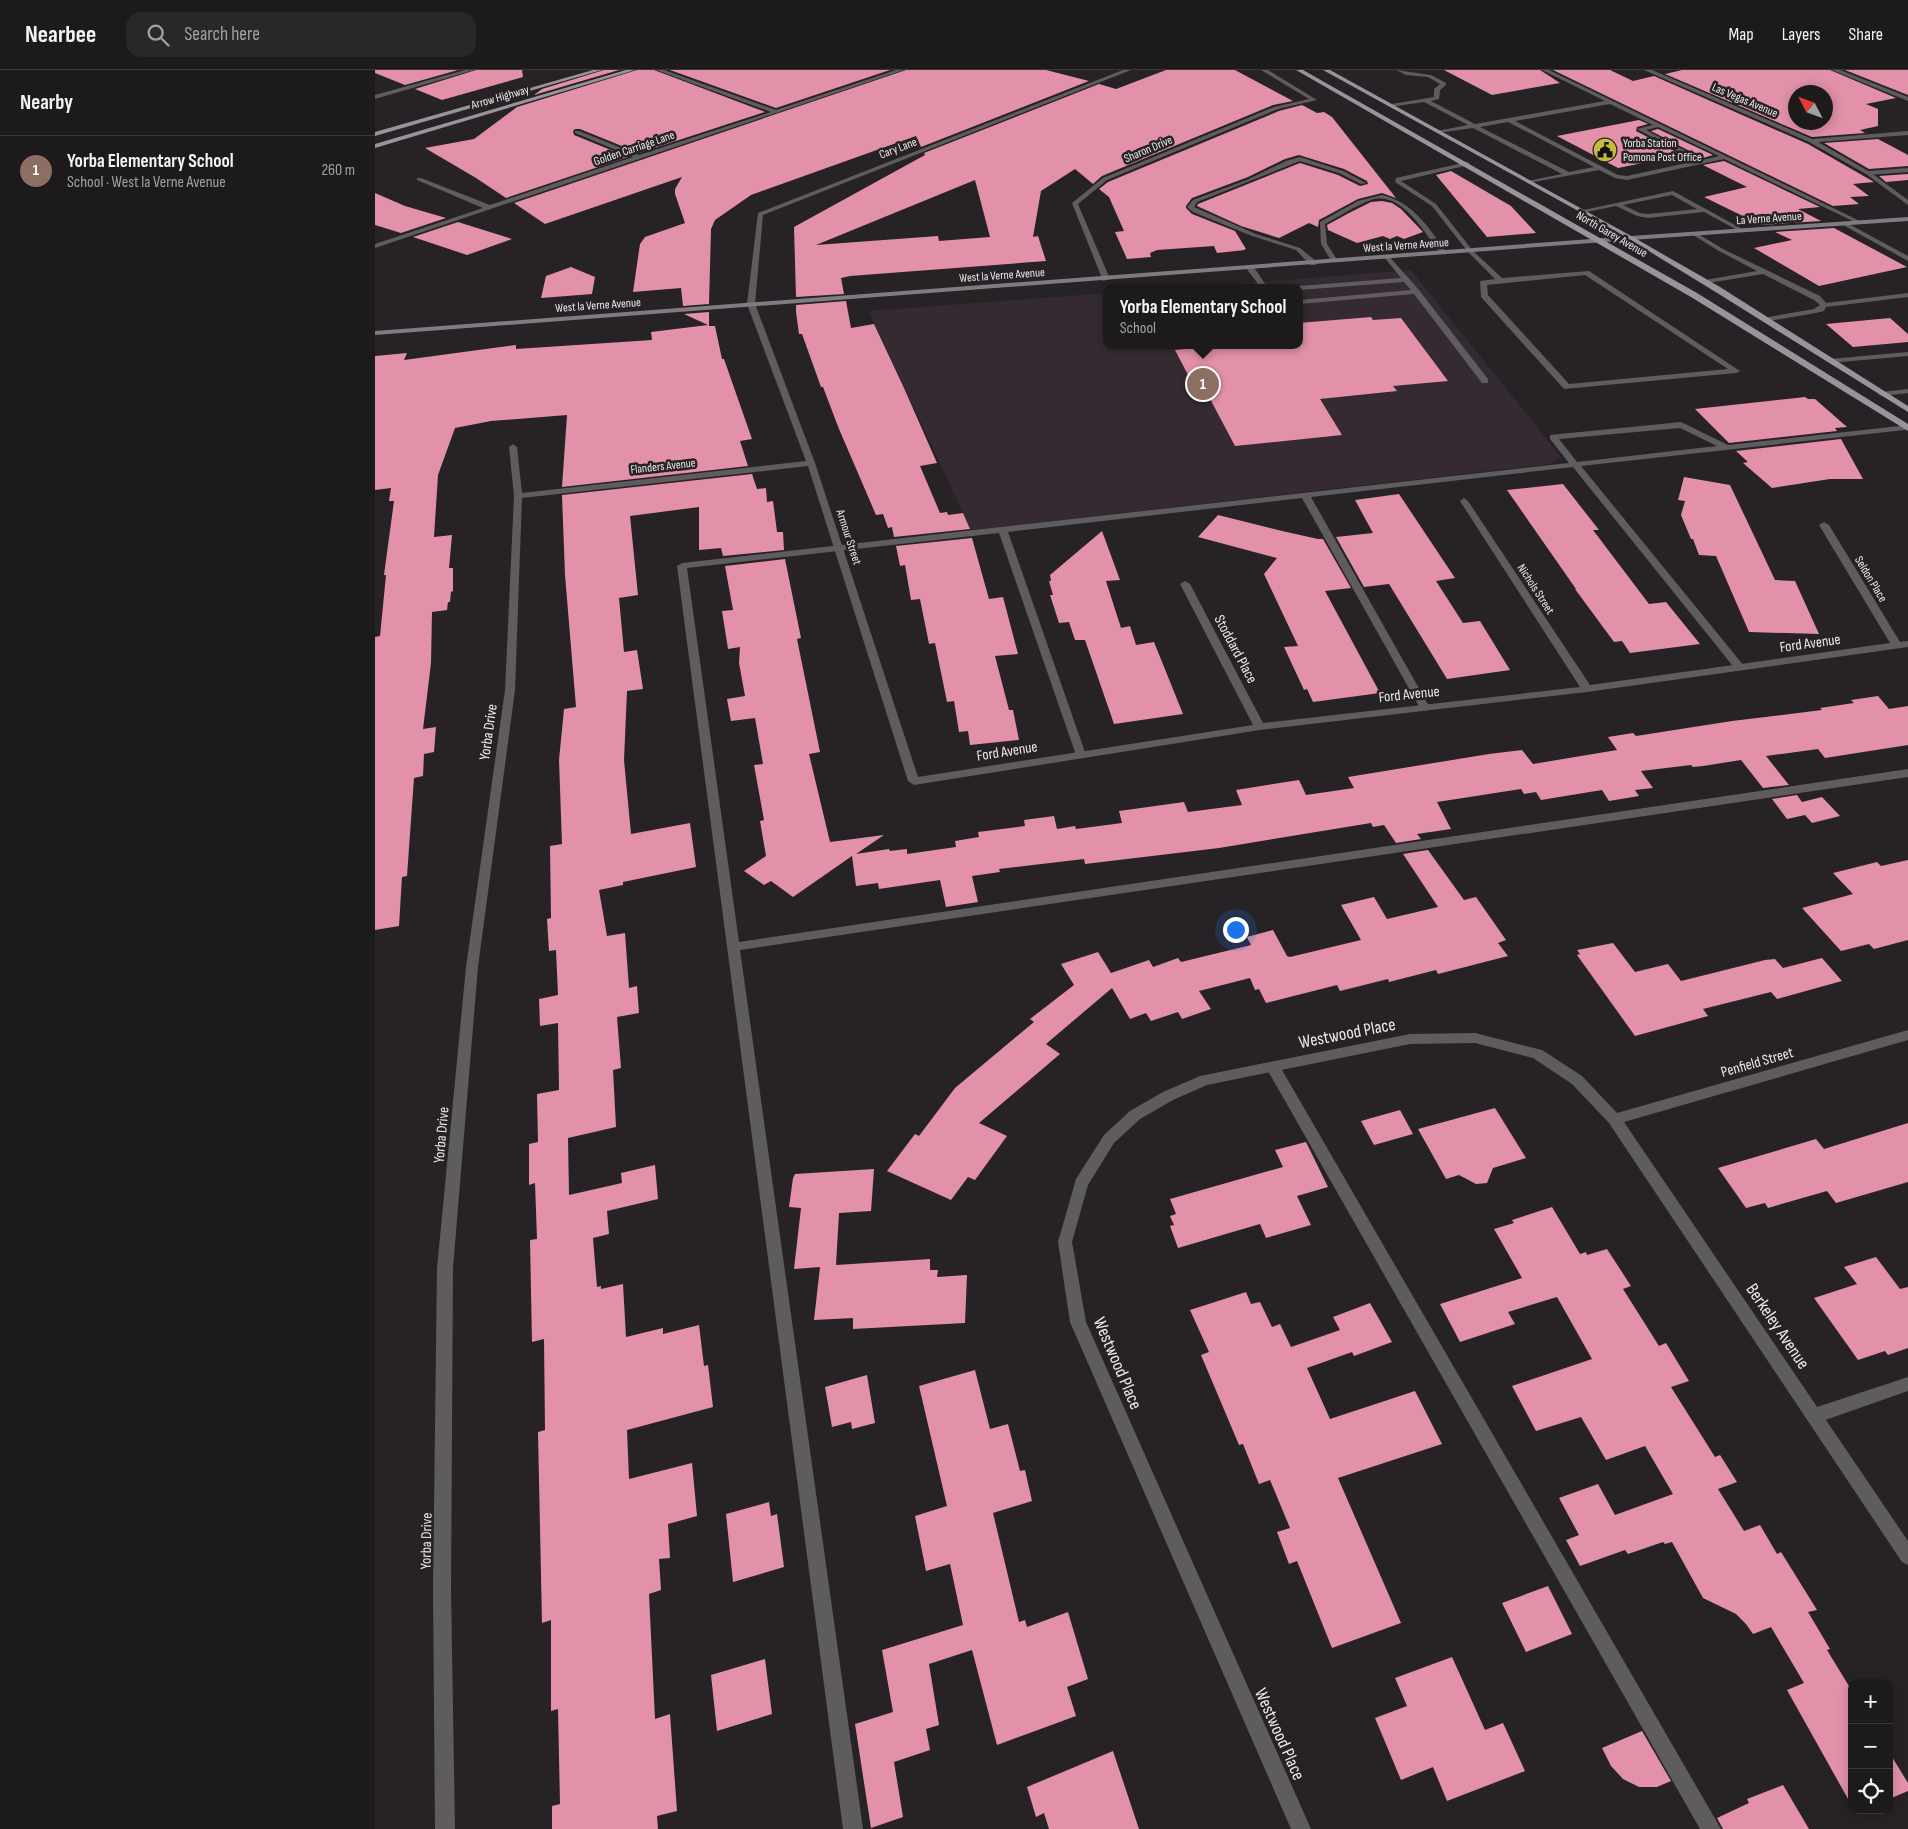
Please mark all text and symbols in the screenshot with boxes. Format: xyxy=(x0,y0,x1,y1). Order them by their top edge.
search box xyxy=(126,12,476,57)
text: Nearbee xyxy=(25,20,96,49)
icon: search xyxy=(144,21,172,49)
text: Search here xyxy=(184,23,260,46)
text: Map xyxy=(1729,24,1754,45)
text: Layers xyxy=(1782,24,1821,45)
text: Share xyxy=(1849,24,1883,45)
street label: Las Vegas Avenue xyxy=(1710,80,1780,121)
street label: Arrow Highway xyxy=(468,82,531,113)
north arrow xyxy=(1788,85,1833,130)
text: Nearby xyxy=(20,90,73,115)
street label: Golden Carriage Lane xyxy=(592,128,677,169)
street label: Sharon Drive xyxy=(1122,133,1175,166)
street label: Cary Lane xyxy=(877,134,919,163)
place label: Yorba Station Pomona Post Office xyxy=(1623,136,1702,165)
public building icon: Yorba Station Pomona Post Office xyxy=(1592,137,1618,163)
text: Yorba Elementary School xyxy=(67,150,234,173)
text: 1 xyxy=(33,161,39,180)
text: 260 m xyxy=(321,161,355,180)
text: School · West la Verne Avenue xyxy=(67,173,226,192)
street label: North Garey Avenue xyxy=(1573,208,1650,261)
street label: La Verne Avenue xyxy=(1736,209,1802,228)
street label: West la Verne Avenue xyxy=(1363,235,1449,256)
street label: West la Verne Avenue xyxy=(959,265,1045,286)
popup xyxy=(1103,284,1303,349)
street label: West la Verne Avenue xyxy=(555,295,641,316)
text: Yorba Elementary School xyxy=(1120,296,1286,319)
text: School xyxy=(1120,319,1156,338)
pin: 1 xyxy=(1187,365,1219,403)
street label: Flanders Avenue xyxy=(630,456,696,477)
street label: Armour Street xyxy=(832,507,865,567)
street label: Seldon Place xyxy=(1851,554,1890,605)
street label: Nichols Street xyxy=(1514,561,1558,618)
street label: Stoddard Place xyxy=(1210,612,1262,687)
street label: Ford Avenue xyxy=(1778,630,1842,657)
street label: Ford Avenue xyxy=(1378,682,1440,707)
street label: Yorba Drive xyxy=(475,703,502,761)
street label: Ford Avenue xyxy=(975,737,1039,766)
your location xyxy=(1223,917,1249,943)
street label: Westwood Place xyxy=(1297,1014,1397,1053)
street label: Penfield Street xyxy=(1719,1043,1796,1082)
street label: Yorba Drive xyxy=(430,1106,453,1164)
street label: Berkeley Avenue xyxy=(1741,1280,1814,1373)
street label: Westwood Place xyxy=(1089,1314,1146,1412)
street label: Yorba Drive xyxy=(417,1513,436,1569)
map controls xyxy=(1848,1679,1893,1814)
button: + xyxy=(1848,1679,1893,1724)
street label: Westwood Place xyxy=(1250,1685,1309,1783)
button: − xyxy=(1848,1724,1893,1769)
button: locate xyxy=(1848,1769,1893,1814)

